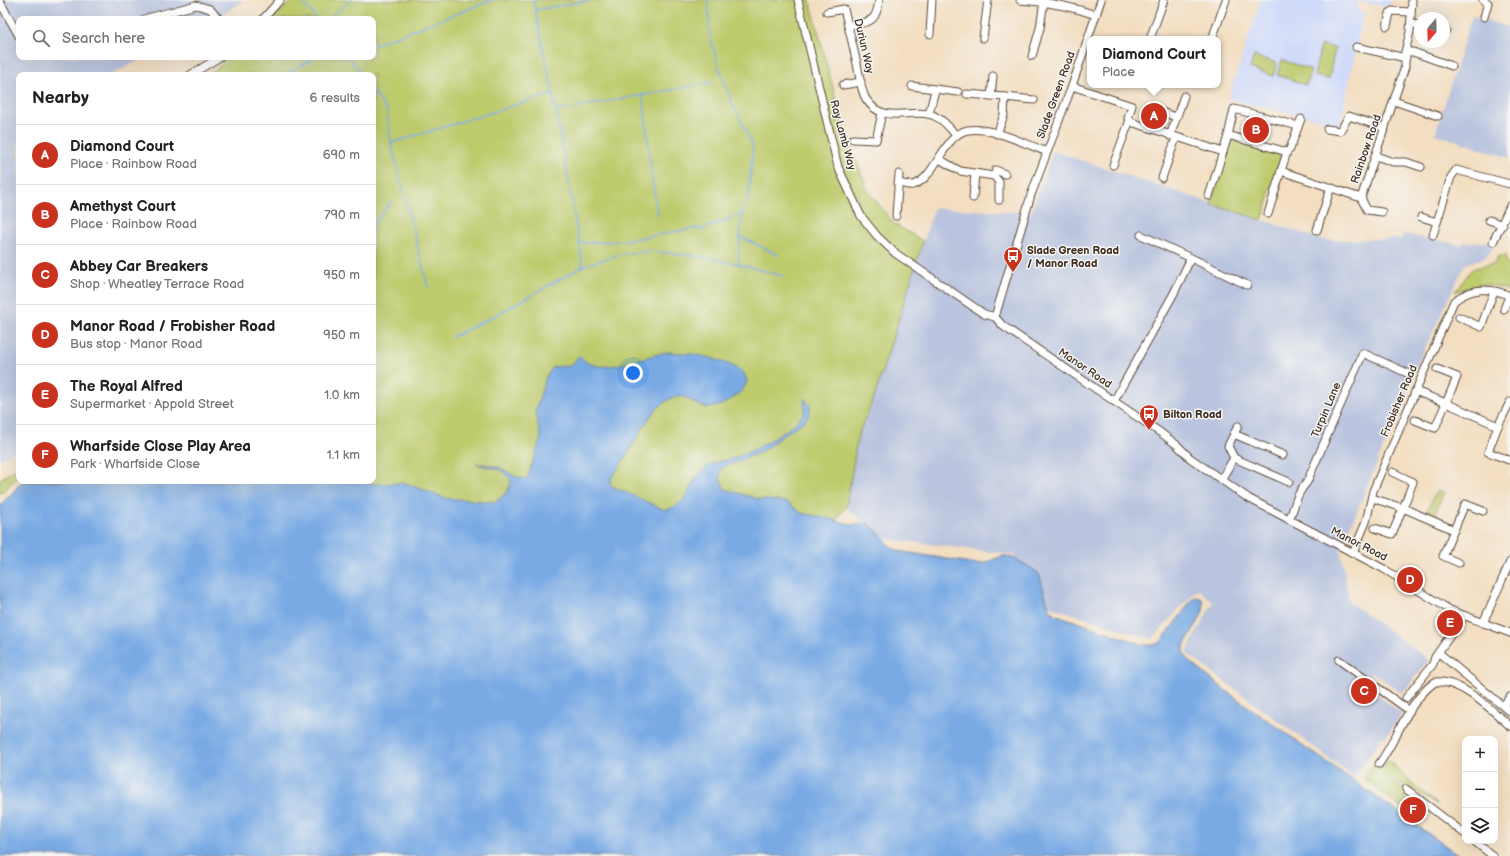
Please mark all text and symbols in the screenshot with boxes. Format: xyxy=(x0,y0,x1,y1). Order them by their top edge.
north arrow xyxy=(1414,12,1450,48)
search box xyxy=(16,16,376,60)
street label: Duriun Way xyxy=(851,17,877,75)
icon: search xyxy=(30,27,52,49)
text: Search here xyxy=(62,29,145,48)
popup xyxy=(1087,36,1221,88)
text: Diamond Court xyxy=(1102,45,1206,64)
street label: Slade Green Road xyxy=(1034,50,1078,140)
text: Place xyxy=(1102,64,1135,80)
text: Nearby xyxy=(32,88,89,108)
text: 6 results xyxy=(310,90,360,106)
street label: Ray Lamb Way xyxy=(827,99,859,171)
pin: A xyxy=(1141,101,1167,131)
street label: Rainbow Road xyxy=(1348,113,1384,185)
pin: B xyxy=(1243,115,1269,145)
text: Diamond Court xyxy=(70,137,174,156)
text: A xyxy=(41,147,49,163)
text: 690 m xyxy=(323,147,360,163)
text: Place · Rainbow Road xyxy=(70,156,197,172)
text: Amethyst Court xyxy=(70,197,176,216)
text: B xyxy=(40,207,50,223)
text: 790 m xyxy=(324,207,360,223)
text: Place · Rainbow Road xyxy=(70,216,197,232)
place label: Slade Green Road / Manor Road xyxy=(1027,244,1119,270)
bus stop icon: Slade Green Road / Manor Road xyxy=(1002,245,1024,273)
text: Abbey Car Breakers xyxy=(70,257,208,276)
text: C xyxy=(40,267,50,283)
text: 950 m xyxy=(323,267,360,283)
text: Shop · Wheatley Terrace Road xyxy=(70,276,244,292)
text: Manor Road / Frobisher Road xyxy=(70,317,275,336)
text: D xyxy=(40,327,50,343)
text: 950 m xyxy=(323,327,360,343)
text: Bus stop · Manor Road xyxy=(70,336,202,352)
street label: Manor Road xyxy=(1056,345,1114,391)
your location xyxy=(623,363,643,383)
street label: Frobisher Road xyxy=(1378,363,1420,439)
text: The Royal Alfred xyxy=(70,377,183,396)
street label: Turpin Lane xyxy=(1308,380,1344,440)
text: E xyxy=(41,387,49,403)
text: 1.0 km xyxy=(324,387,360,403)
text: Supermarket · Appold Street xyxy=(70,396,234,412)
bus stop icon: Bilton Road xyxy=(1138,403,1160,431)
place label: Bilton Road xyxy=(1163,408,1222,421)
text: Wharfside Close Play Area xyxy=(70,437,251,456)
text: F xyxy=(41,447,49,463)
text: 1.1 km xyxy=(327,447,360,463)
text: Park · Wharfside Close xyxy=(70,456,200,472)
street label: Manor Road xyxy=(1329,524,1389,564)
pin: D xyxy=(1397,565,1423,595)
pin: E xyxy=(1437,608,1463,638)
pin: C xyxy=(1351,676,1377,706)
map controls xyxy=(1462,736,1498,844)
button: + xyxy=(1462,736,1498,772)
button: − xyxy=(1462,772,1498,808)
pin: F xyxy=(1400,795,1426,825)
button: layers xyxy=(1462,808,1498,844)

